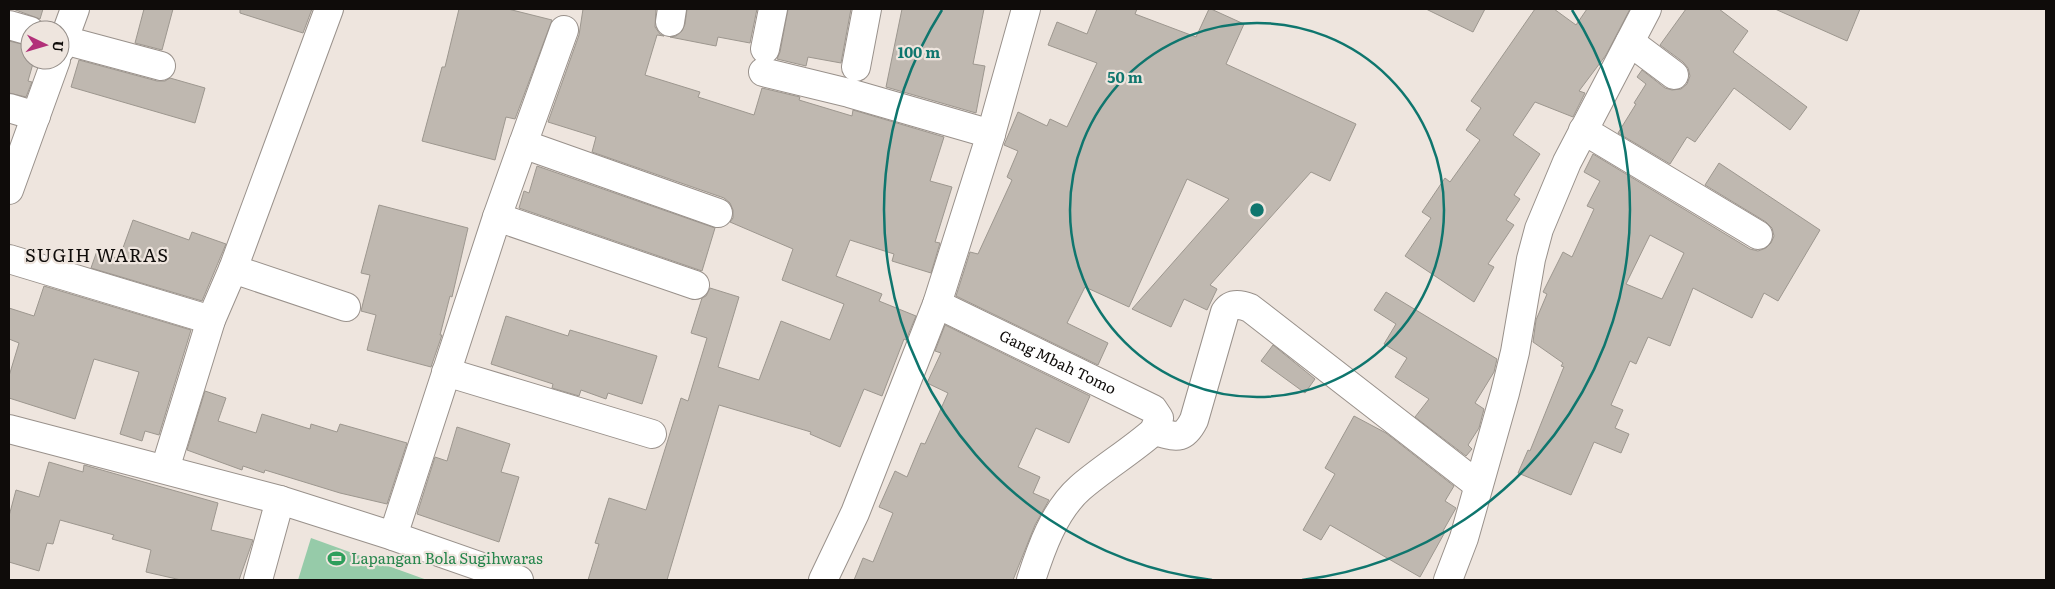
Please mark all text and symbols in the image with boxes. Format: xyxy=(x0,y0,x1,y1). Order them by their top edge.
north arrow xyxy=(20,20,70,70)
text: U xyxy=(49,40,69,53)
text: 100 m xyxy=(898,40,940,63)
text: 50 m xyxy=(1107,65,1143,88)
centre of rings xyxy=(1248,201,1266,219)
district label: SUGIH WARAS xyxy=(25,241,169,268)
street label: Gang Mbah Tomo xyxy=(996,323,1121,400)
place label: Lapangan Bola Sugihwaras xyxy=(351,546,543,569)
sports icon: Lapangan Bola Sugihwaras xyxy=(327,549,347,569)

